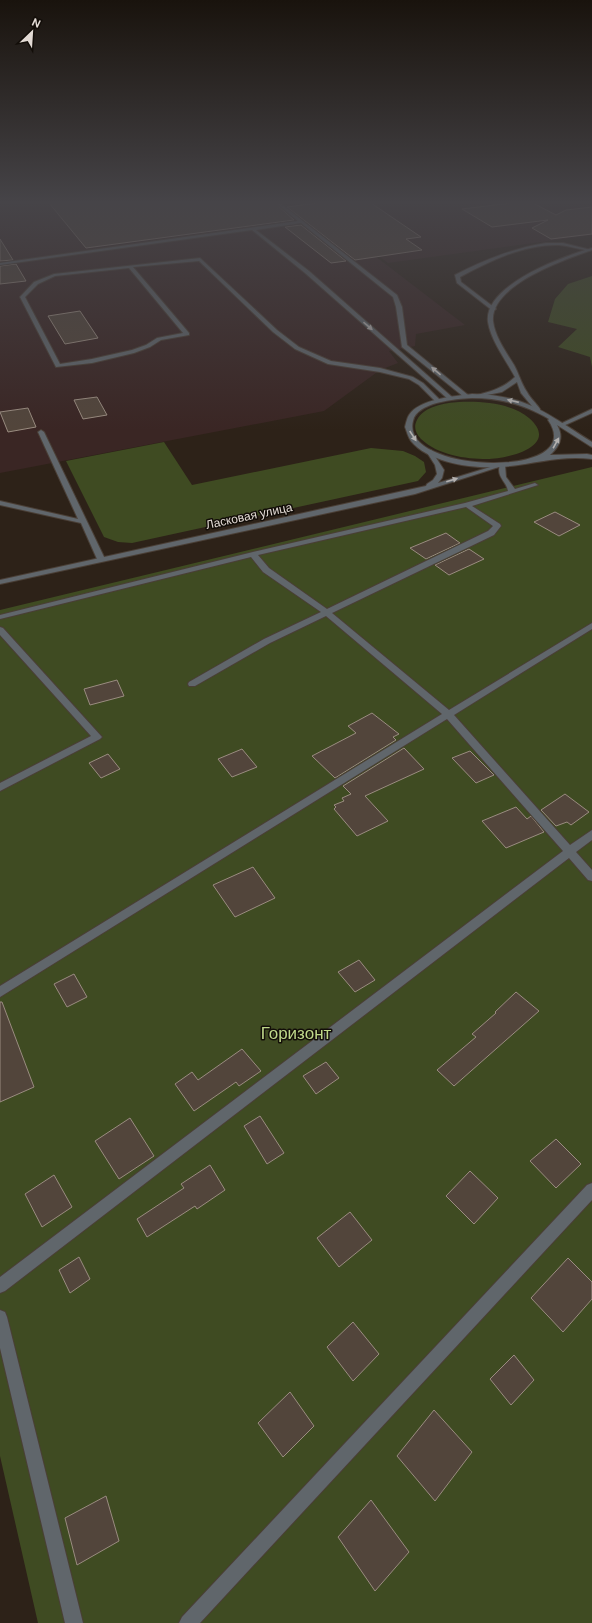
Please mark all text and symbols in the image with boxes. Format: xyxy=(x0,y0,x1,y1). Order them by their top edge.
north arrow xyxy=(12,12,52,52)
text: N xyxy=(30,15,43,31)
one-way arrow xyxy=(364,321,373,330)
one-way arrow xyxy=(430,367,441,376)
one-way arrow xyxy=(507,398,519,404)
one-way arrow xyxy=(409,431,417,442)
one-way arrow xyxy=(553,437,559,449)
one-way arrow xyxy=(446,477,458,483)
street label: Ласковая улица xyxy=(204,499,294,533)
park label: Горизонт xyxy=(261,1022,332,1044)

